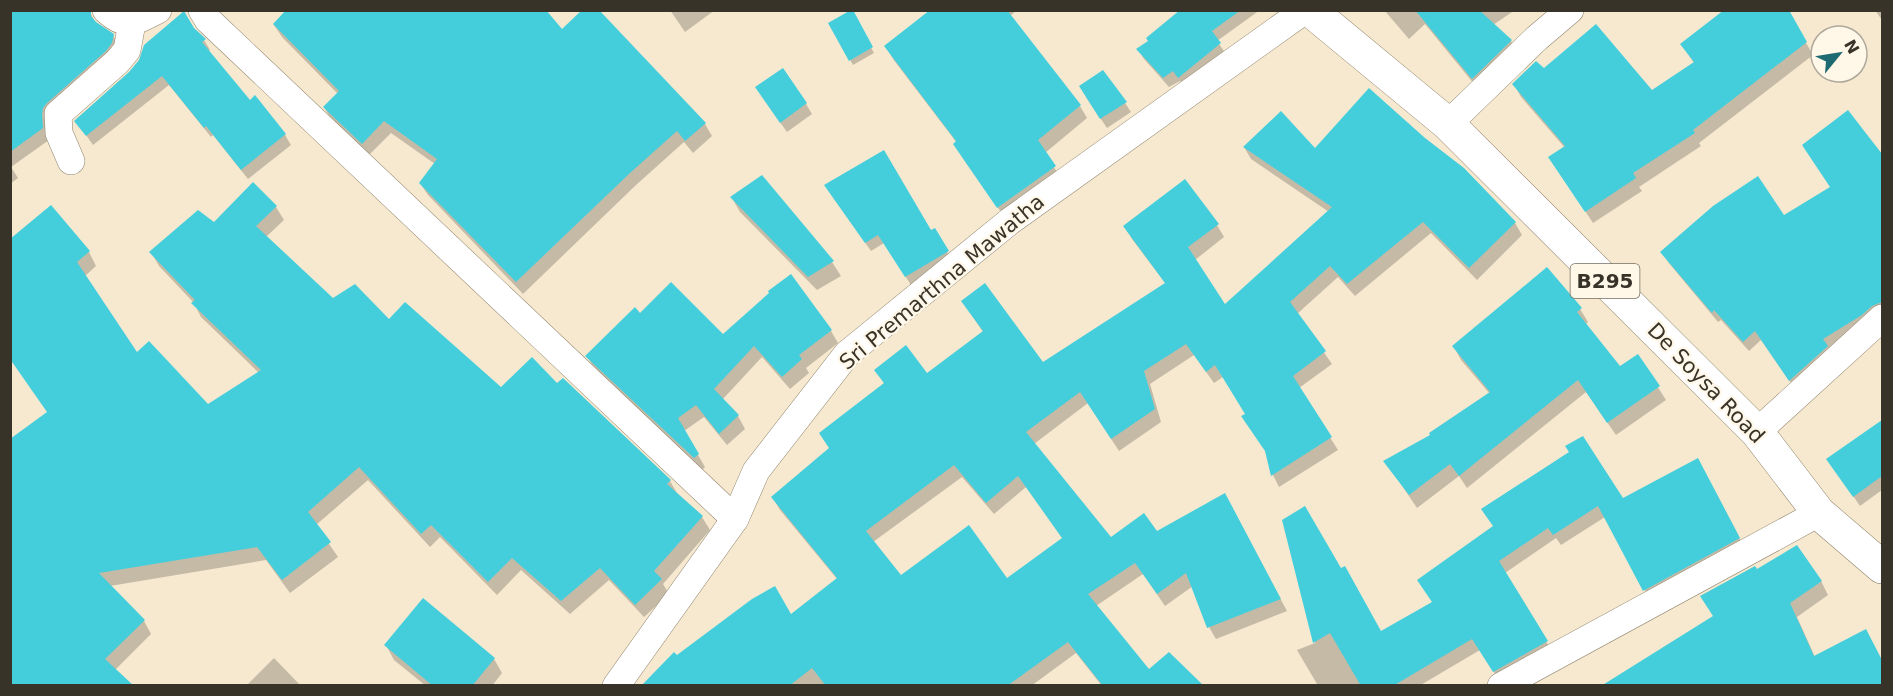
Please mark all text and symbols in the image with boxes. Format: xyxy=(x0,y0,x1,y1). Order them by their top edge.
north arrow xyxy=(1809,24,1869,84)
text: N xyxy=(1840,36,1863,57)
street label: Sri Premarthna Mawatha xyxy=(835,189,1049,375)
road number: B295 xyxy=(1570,264,1640,298)
street label: De Soysa Road xyxy=(1643,318,1769,448)

